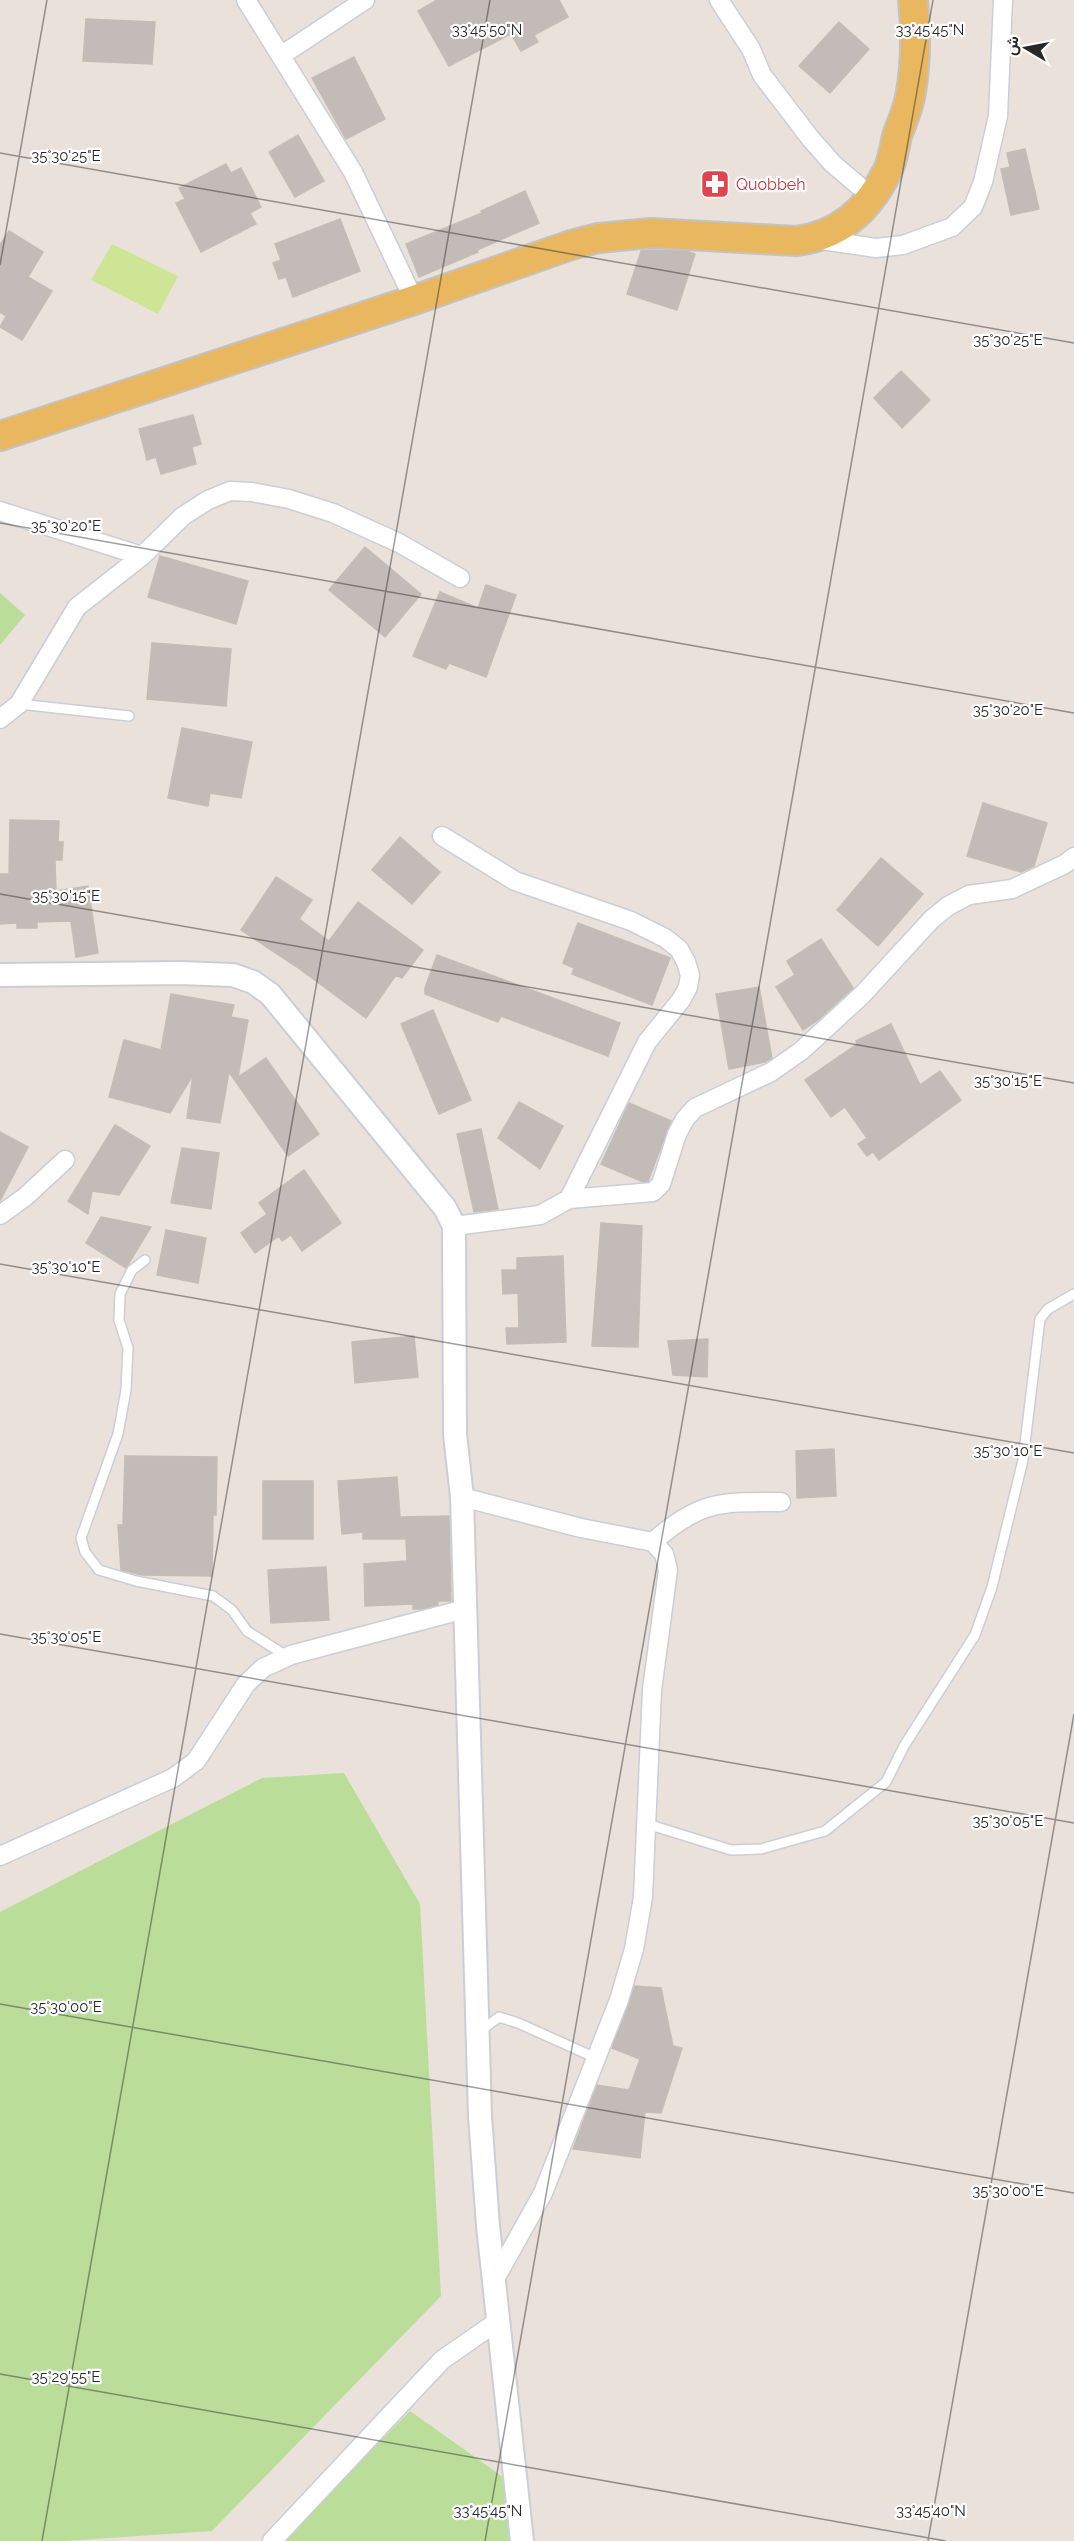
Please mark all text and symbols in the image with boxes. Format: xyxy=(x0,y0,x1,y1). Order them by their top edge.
north arrow xyxy=(996,18,1056,78)
text: 33°45'50"N xyxy=(452,21,522,39)
text: 33°45'45"N xyxy=(896,21,964,39)
text: ش xyxy=(1001,34,1023,57)
text: 35°30'25"E xyxy=(31,147,101,165)
pharmacy icon: Quobbeh xyxy=(699,168,731,200)
place label: Quobbeh xyxy=(736,175,805,194)
text: 35°30'25"E xyxy=(973,331,1043,349)
text: 35°30'20"E xyxy=(31,517,101,535)
text: 35°30'20"E xyxy=(973,701,1043,719)
text: 35°30'15"E xyxy=(32,887,100,905)
text: 35°30'15"E xyxy=(974,1072,1042,1090)
text: 35°30'10"E xyxy=(31,1258,101,1276)
text: 35°30'10"E xyxy=(973,1442,1043,1460)
text: 35°30'05"E xyxy=(31,1628,101,1646)
text: 35°30'05"E xyxy=(973,1812,1043,1830)
text: 35°30'00"E xyxy=(30,1998,102,2016)
text: 35°30'00"E xyxy=(972,2182,1044,2200)
text: 35°29'55"E xyxy=(32,2368,101,2386)
text: 33°45'45"N xyxy=(454,2502,522,2520)
text: 33°45'40"N xyxy=(896,2502,966,2520)

